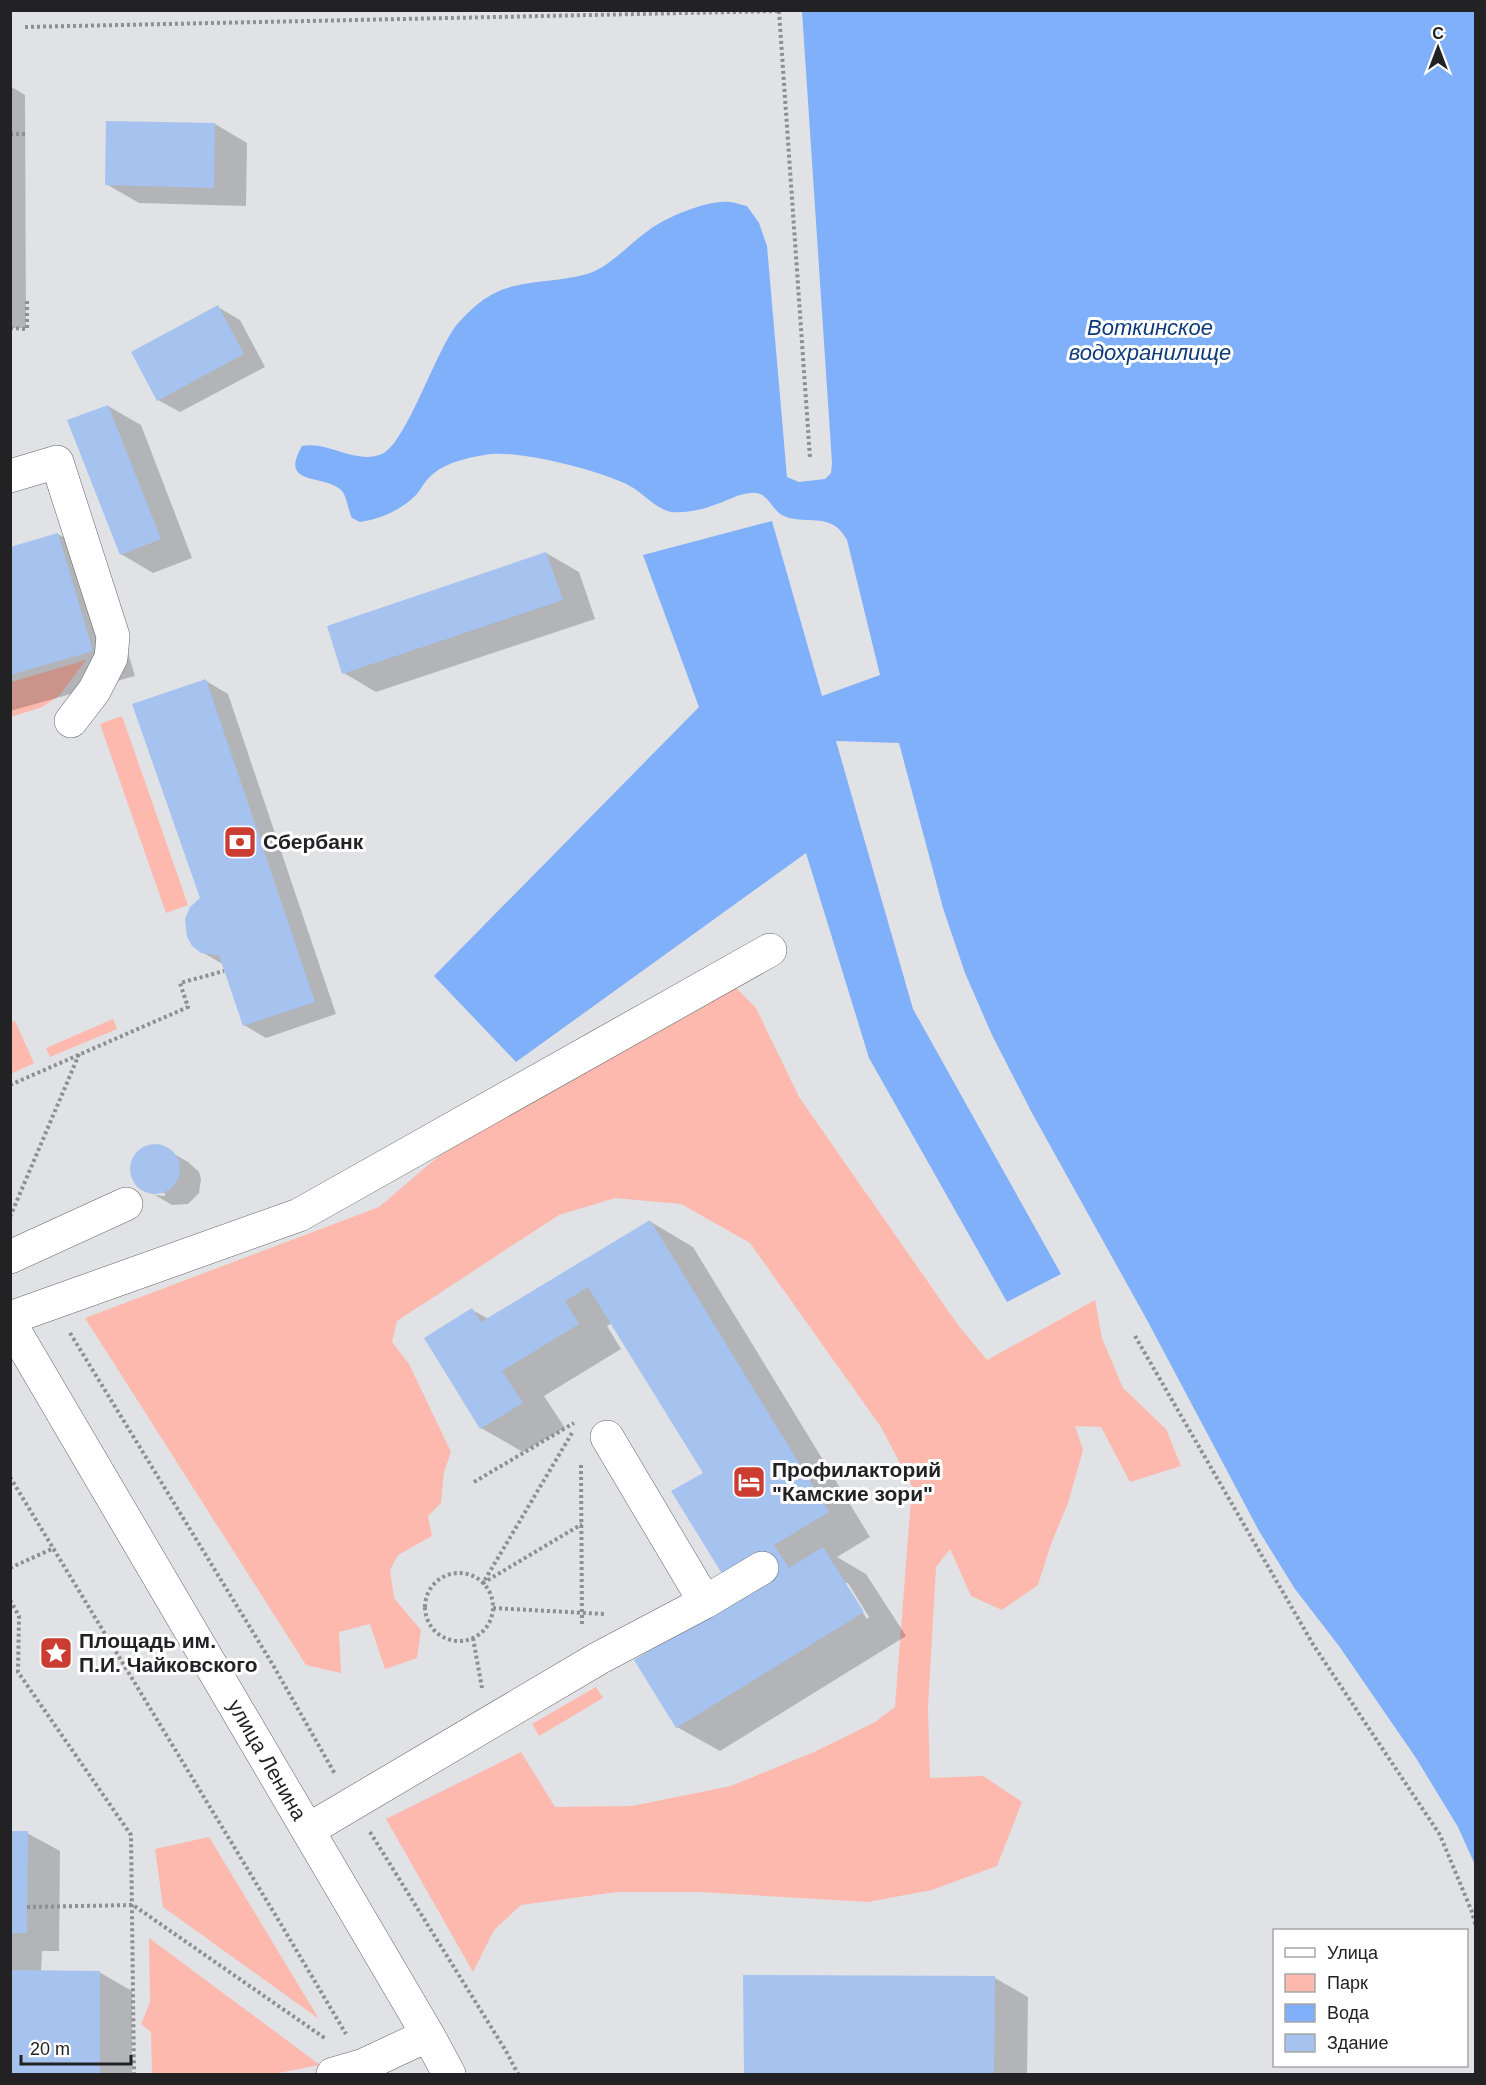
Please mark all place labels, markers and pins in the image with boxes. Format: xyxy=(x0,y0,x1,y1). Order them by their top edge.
bank icon: Сбербанк xyxy=(222,824,258,860)
place label: Сбербанк xyxy=(263,830,364,853)
place label: Профилакторий "Камские зори" xyxy=(772,1458,941,1505)
hotel icon: Профилакторий "Камские зори" xyxy=(731,1464,767,1500)
place label: Площадь им. П.И. Чайковского xyxy=(79,1629,258,1676)
place icon: Площадь им. П.И. Чайковского xyxy=(38,1635,74,1671)

